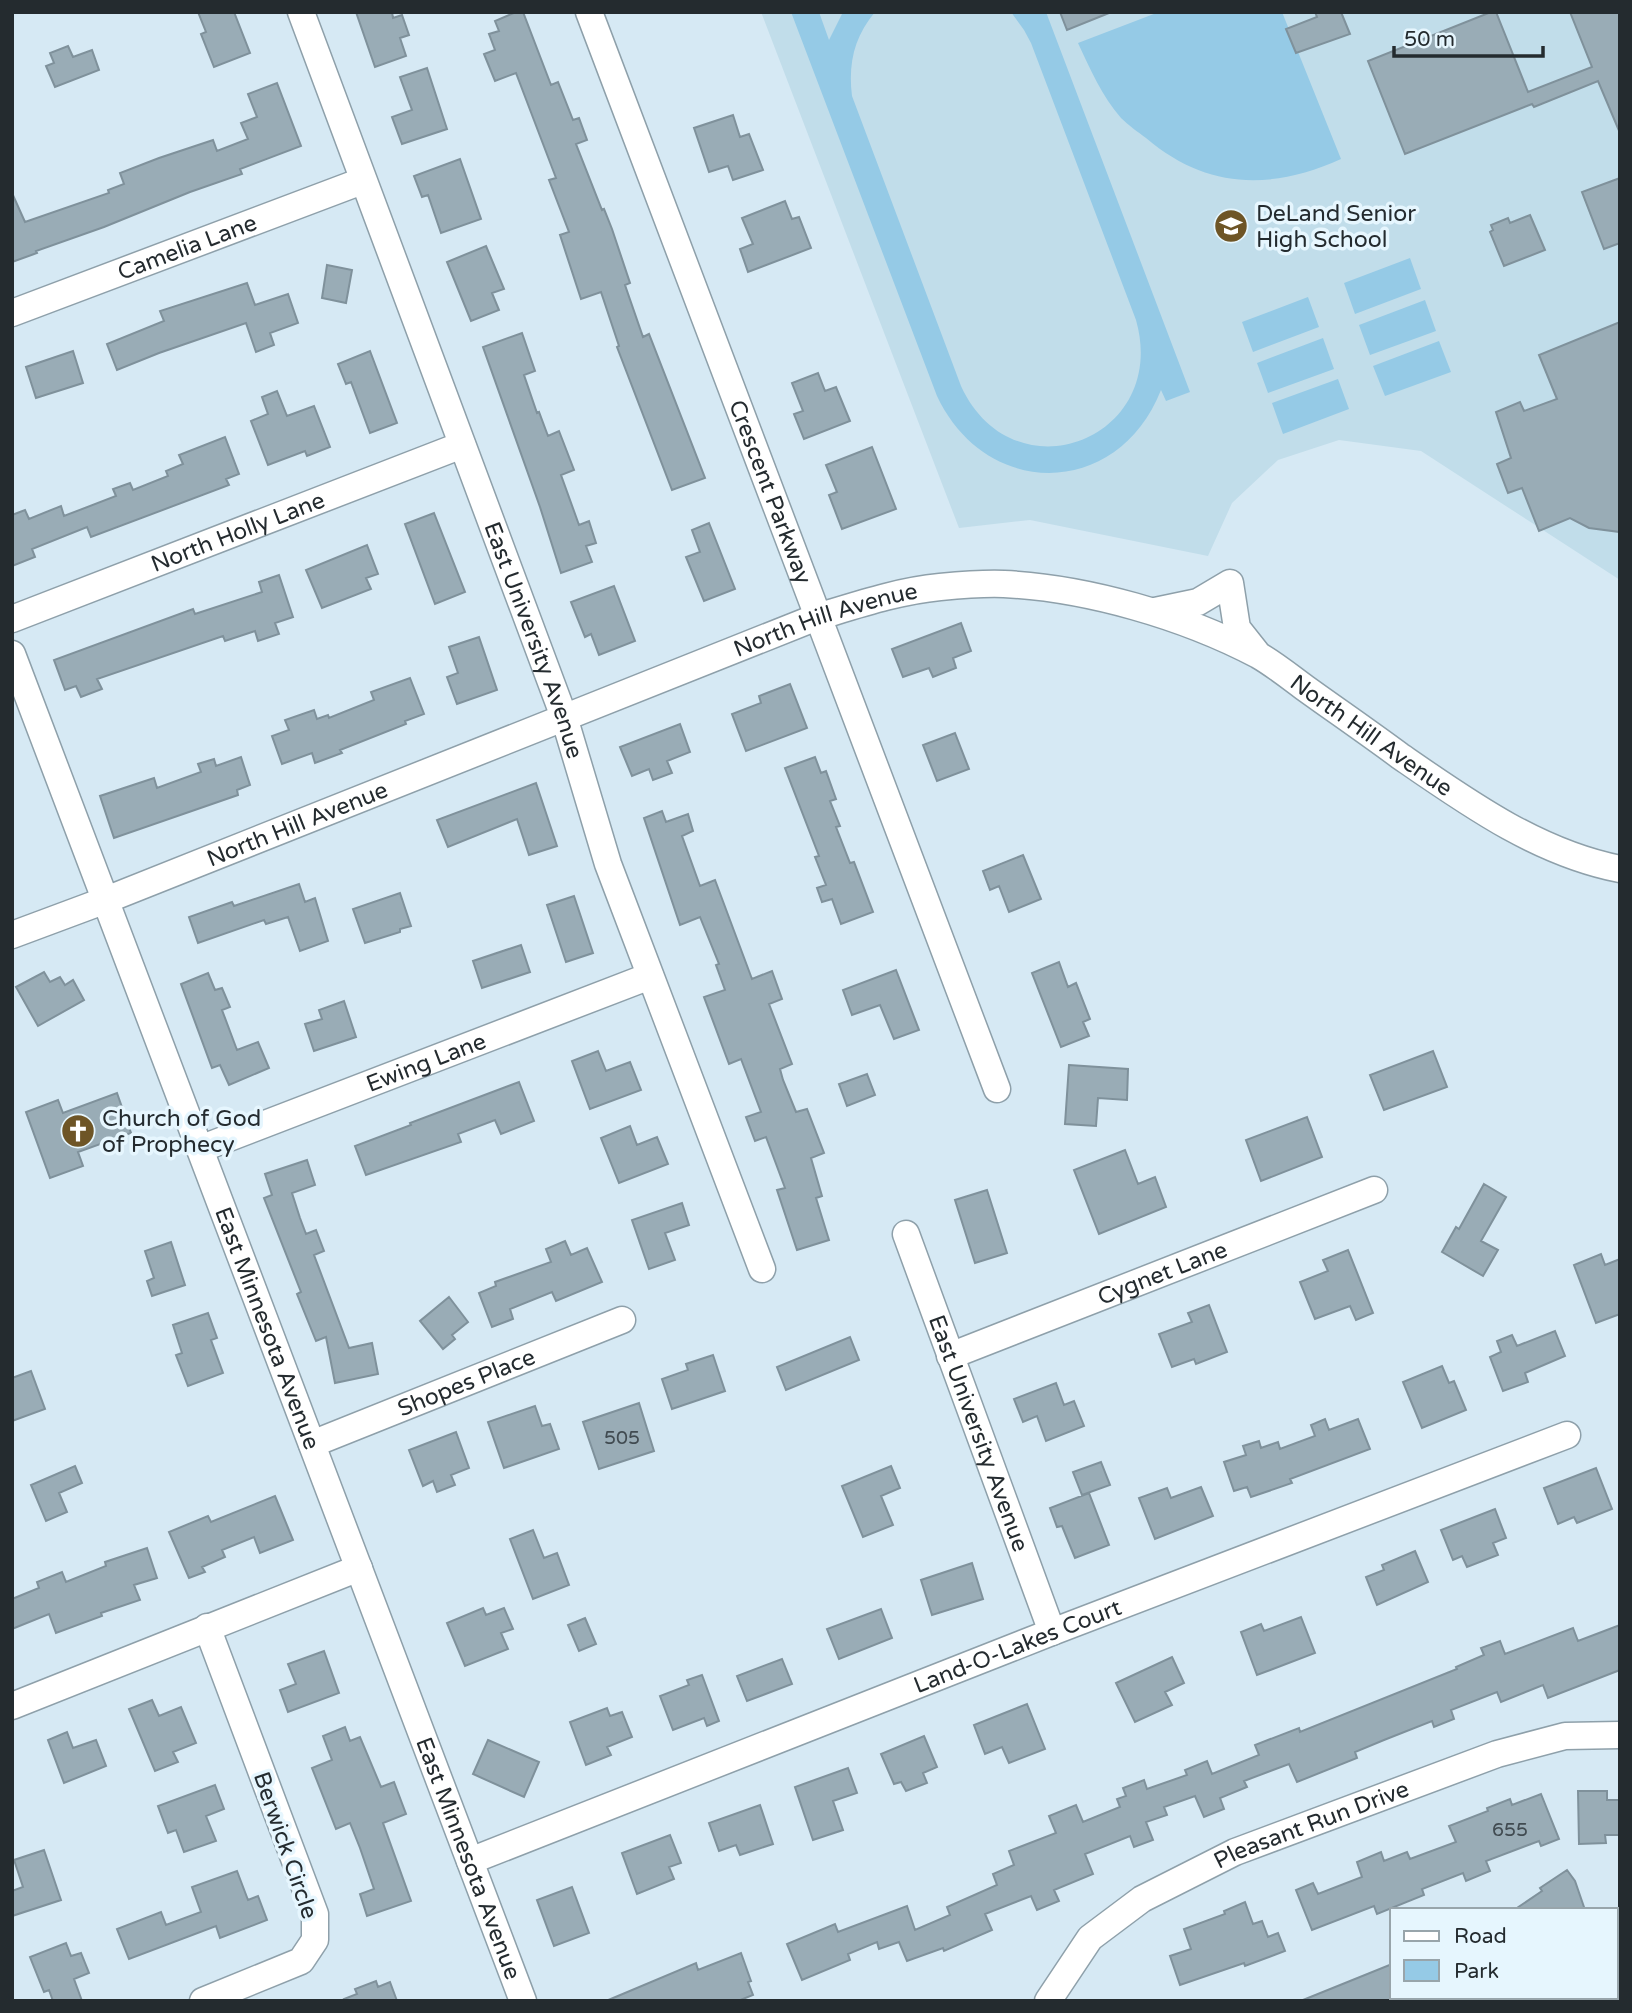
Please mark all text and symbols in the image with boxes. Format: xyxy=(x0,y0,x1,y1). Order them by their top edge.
scale bar xyxy=(1394,14,1543,58)
text: 50 m xyxy=(1404,27,1455,52)
place label: DeLand Senior High School xyxy=(1256,200,1416,254)
school or university icon: DeLand Senior High School xyxy=(1212,207,1250,245)
street label: Camelia Lane xyxy=(114,209,261,287)
street label: Crescent Parkway xyxy=(722,396,817,588)
street label: North Holly Lane xyxy=(147,486,329,579)
street label: East University Avenue xyxy=(477,518,589,762)
street label: North Hill Avenue xyxy=(730,577,920,664)
street label: North Hill Avenue xyxy=(1284,669,1457,803)
street label: North Hill Avenue xyxy=(203,776,392,873)
street label: Ewing Lane xyxy=(362,1027,490,1099)
place label: Church of God of Prophecy xyxy=(102,1105,261,1159)
church icon: Church of God of Prophecy xyxy=(59,1112,97,1150)
street label: East Minnesota Avenue xyxy=(208,1203,325,1454)
street label: Cygnet Lane xyxy=(1094,1236,1231,1312)
street label: East University Avenue xyxy=(922,1311,1034,1556)
street label: Shopes Place xyxy=(394,1343,539,1423)
house number: 505 xyxy=(604,1427,640,1449)
street label: Land-O-Lakes Court xyxy=(910,1594,1126,1700)
street label: East Minnesota Avenue xyxy=(409,1733,527,1984)
street label: Berwick Circle xyxy=(247,1768,323,1922)
street label: Pleasant Run Drive xyxy=(1209,1775,1413,1875)
house number: 655 xyxy=(1492,1819,1528,1841)
legend xyxy=(1390,1908,1618,1999)
text: Road xyxy=(1454,1924,1507,1949)
text: Park xyxy=(1454,1959,1499,1984)

